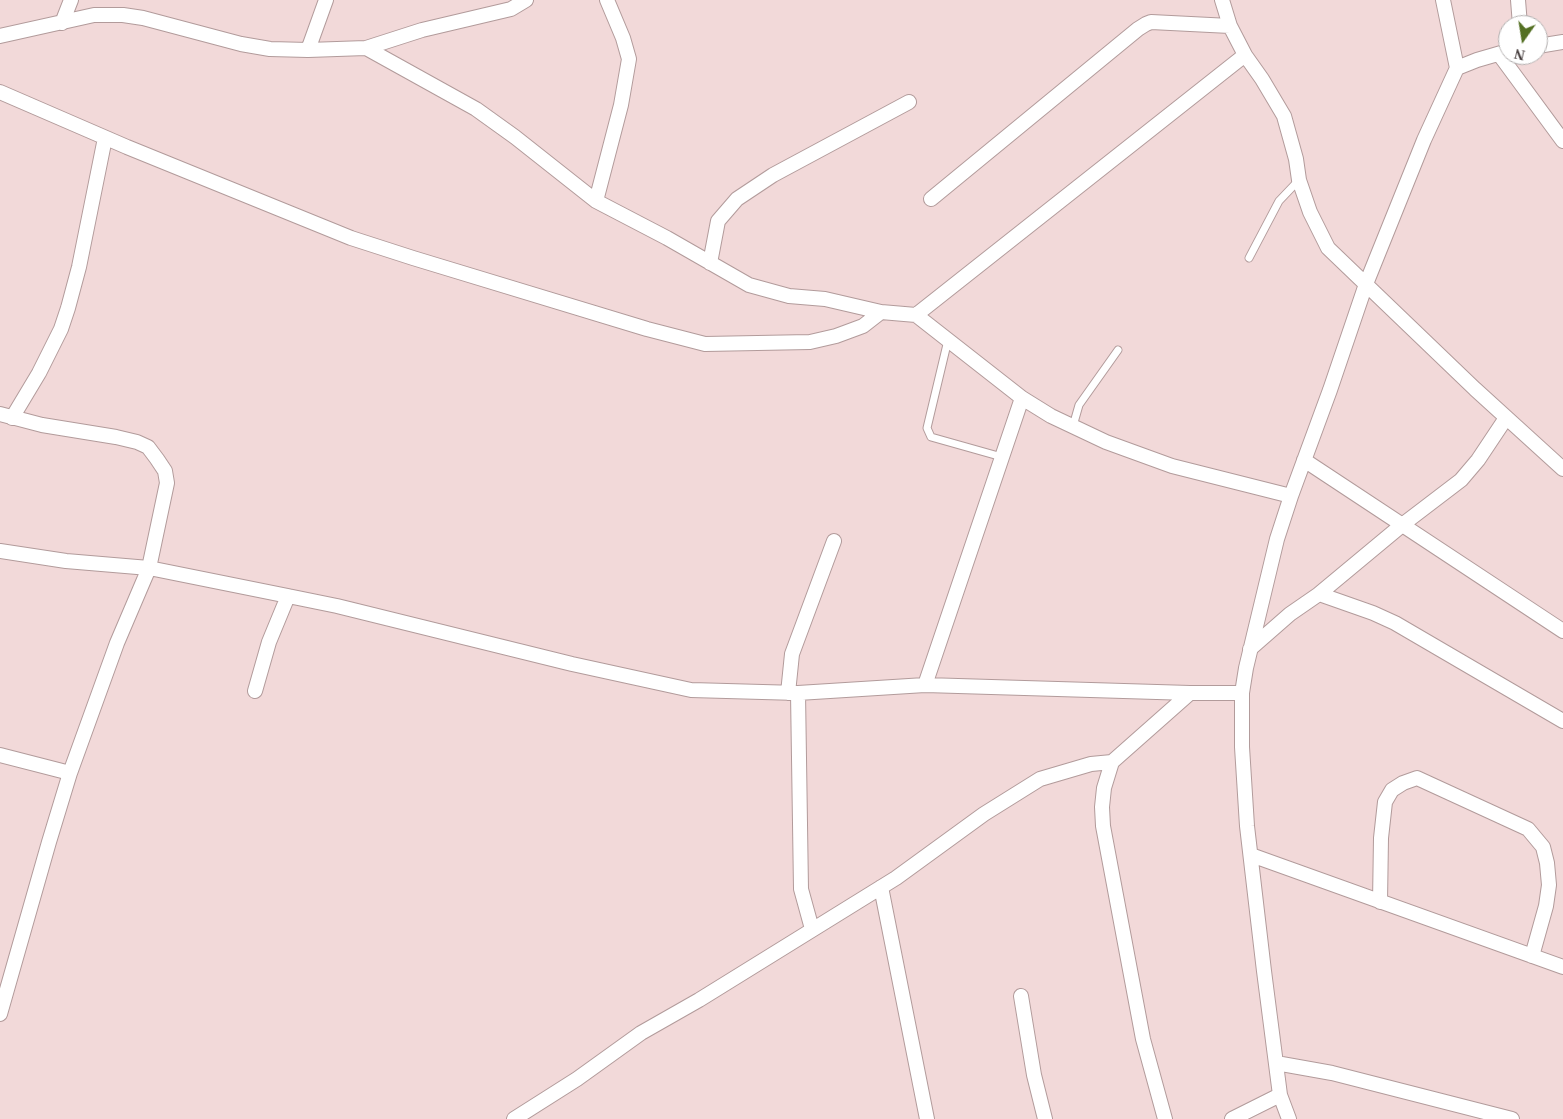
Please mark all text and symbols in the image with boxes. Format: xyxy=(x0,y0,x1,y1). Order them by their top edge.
north arrow xyxy=(1498,15,1548,65)
text: N xyxy=(1513,46,1526,63)

